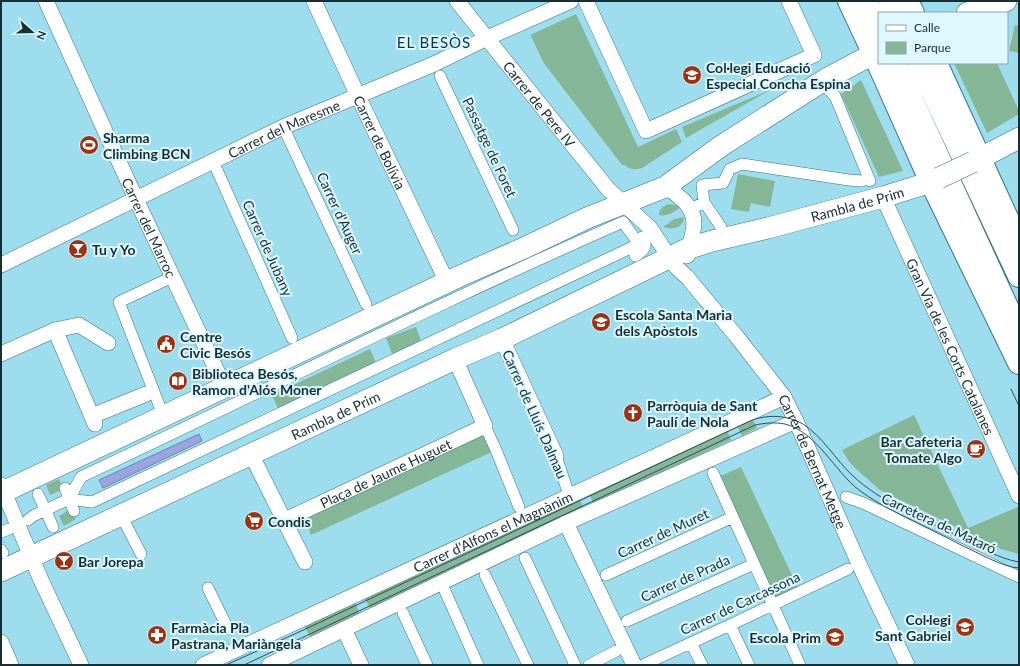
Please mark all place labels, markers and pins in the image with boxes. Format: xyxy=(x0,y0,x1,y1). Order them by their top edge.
place label: Col·legi Educació Especial Concha Espina xyxy=(706,59,851,92)
school or university icon: Col·legi Educació Especial Concha Espina xyxy=(681,64,703,86)
place label: Sharma Climbing BCN xyxy=(103,129,190,162)
sports icon: Sharma Climbing BCN xyxy=(78,134,100,156)
bar icon: Tu y Yo xyxy=(67,238,89,260)
place label: Tu y Yo xyxy=(92,241,135,258)
place label: Escola Santa Maria dels Apòstols xyxy=(615,306,732,339)
school or university icon: Escola Santa Maria dels Apòstols xyxy=(590,311,612,333)
place label: Centre Civic Besós xyxy=(180,328,251,361)
public building icon: Centre Civic Besós xyxy=(155,333,177,355)
place label: Biblioteca Besós, Ramon d'Alós Moner xyxy=(192,365,322,398)
library icon: Biblioteca Besós, Ramon d'Alós Moner xyxy=(167,370,189,392)
place label: Parròquia de Sant Paulí de Nola xyxy=(647,397,758,430)
church icon: Parròquia de Sant Paulí de Nola xyxy=(622,402,644,424)
place label: Bar Cafeteria Tomate Algo xyxy=(880,433,962,466)
cafe icon: Bar Cafeteria Tomate Algo xyxy=(965,438,987,460)
supermarket icon: Condis xyxy=(243,510,265,532)
place label: Condis xyxy=(268,513,311,530)
bar icon: Bar Jorepa xyxy=(53,550,75,572)
place label: Bar Jorepa xyxy=(78,553,144,570)
place label: Col·legi Sant Gabriel xyxy=(875,611,951,644)
school or university icon: Col·legi Sant Gabriel xyxy=(954,616,976,638)
place label: Farmàcia Pla Pastrana, Mariàngela xyxy=(171,619,301,652)
pharmacy icon: Farmàcia Pla Pastrana, Mariàngela xyxy=(146,624,168,646)
school or university icon: Escola Prim xyxy=(824,626,846,648)
place label: Escola Prim xyxy=(749,629,821,646)

